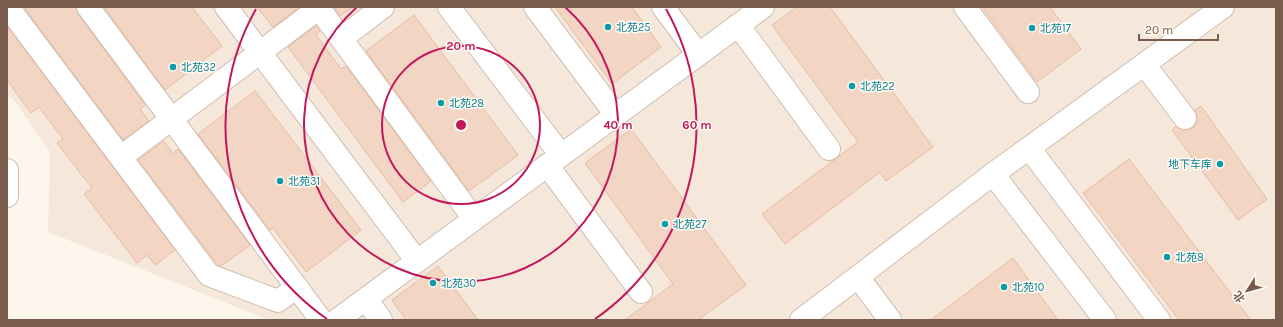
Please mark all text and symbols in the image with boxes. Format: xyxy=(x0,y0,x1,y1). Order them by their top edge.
scale bar xyxy=(1139,16,1218,42)
place label: 北苑25 xyxy=(616,21,651,34)
marker: 北苑25 xyxy=(603,22,613,32)
place label: 北苑17 xyxy=(1040,22,1071,35)
marker: 北苑17 xyxy=(1027,23,1037,33)
text: 20 m xyxy=(1145,23,1173,37)
text: 20 m xyxy=(446,39,476,53)
place label: 北苑32 xyxy=(181,61,216,74)
marker: 北苑32 xyxy=(168,62,178,72)
place label: 北苑22 xyxy=(860,80,895,93)
marker: 北苑22 xyxy=(847,81,857,91)
place label: 北苑28 xyxy=(449,97,484,110)
marker: 北苑28 xyxy=(436,98,446,108)
centre of rings xyxy=(454,118,468,132)
text: 40 m xyxy=(603,118,633,132)
text: 60 m xyxy=(682,118,712,132)
place label: 地下车库 xyxy=(1168,158,1212,171)
marker: 地下车库 xyxy=(1215,159,1225,169)
place label: 北苑31 xyxy=(288,175,320,188)
marker: 北苑31 xyxy=(275,176,285,186)
place label: 北苑27 xyxy=(673,218,707,231)
marker: 北苑27 xyxy=(660,219,670,229)
place label: 北苑8 xyxy=(1175,251,1204,264)
marker: 北苑8 xyxy=(1162,252,1172,262)
north arrow xyxy=(1227,271,1267,311)
place label: 北苑30 xyxy=(441,277,476,290)
marker: 北苑30 xyxy=(428,278,438,288)
place label: 北苑10 xyxy=(1012,281,1044,294)
marker: 北苑10 xyxy=(999,282,1009,292)
text: 北 xyxy=(1231,288,1248,305)

